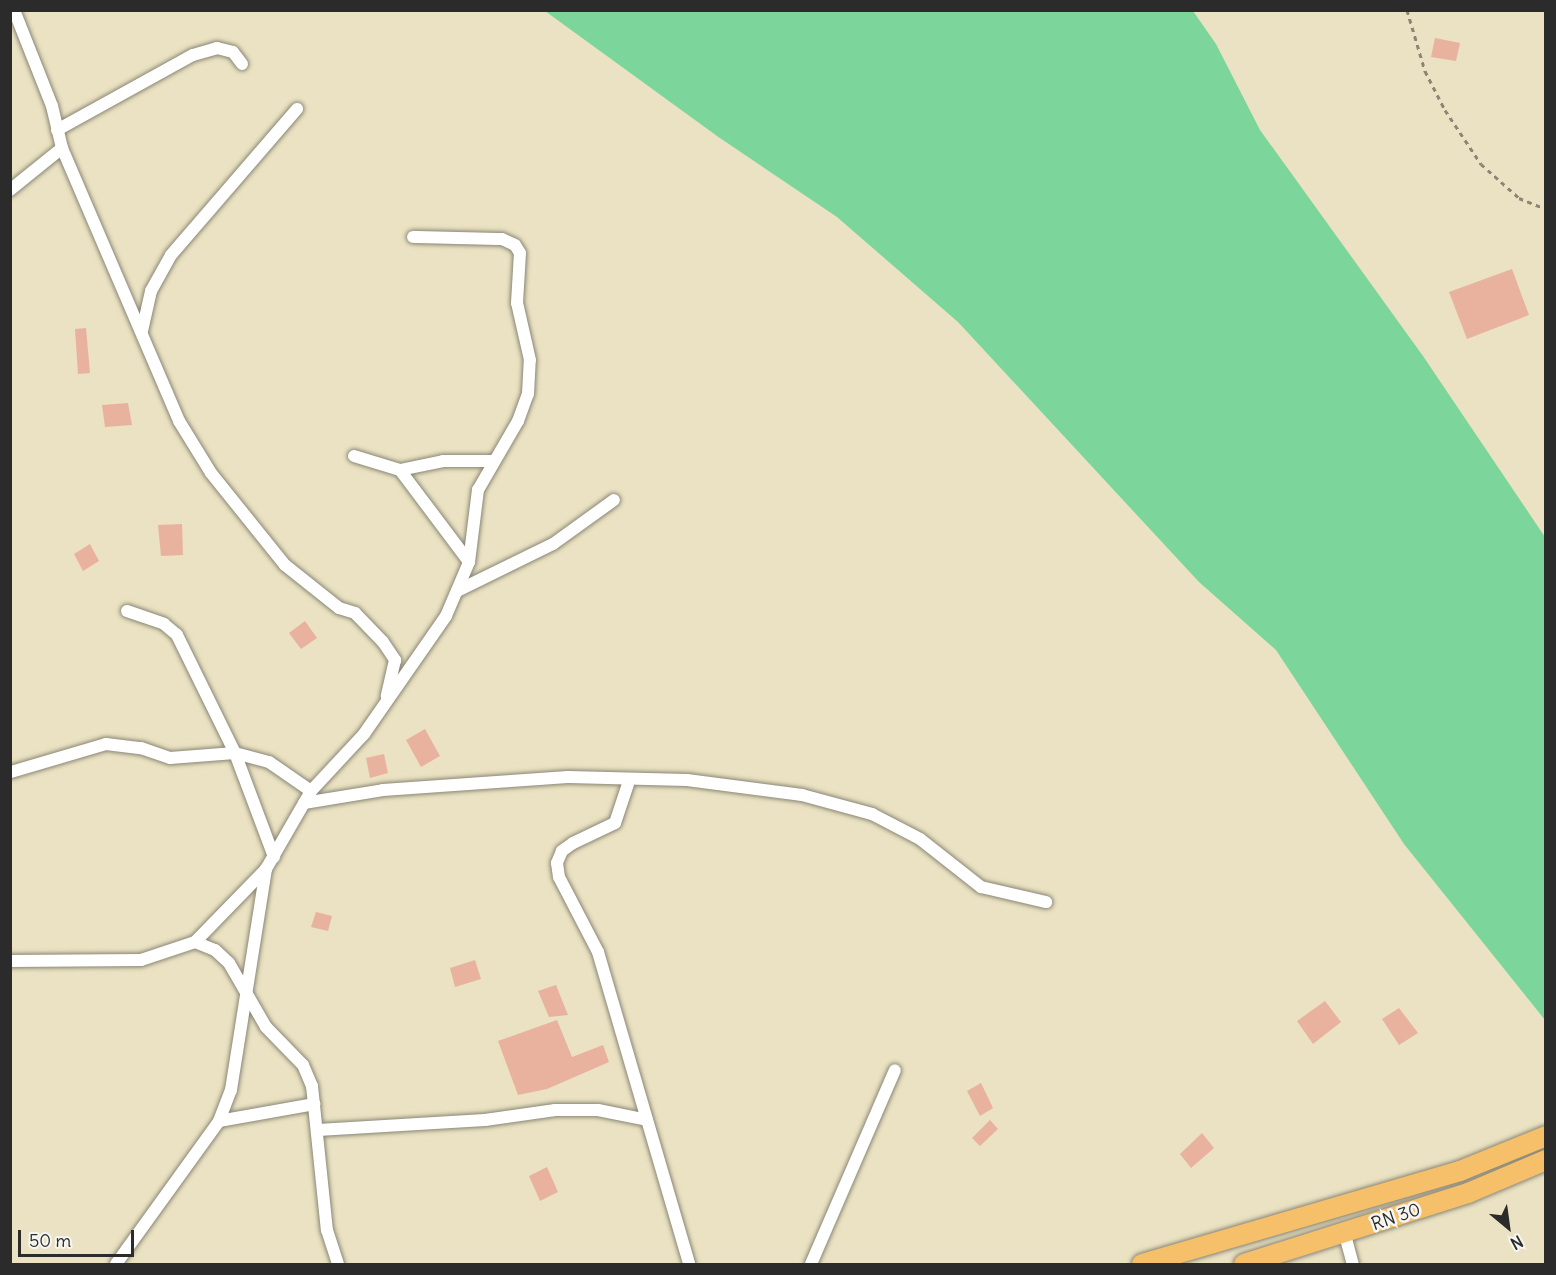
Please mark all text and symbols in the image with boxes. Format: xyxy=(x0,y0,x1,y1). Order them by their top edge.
north arrow xyxy=(1478,1197,1538,1257)
street label: RN 30 xyxy=(1369,1199,1423,1235)
scale bar xyxy=(21,1218,136,1256)
text: 50 m xyxy=(29,1229,71,1252)
text: N xyxy=(1507,1231,1526,1254)

